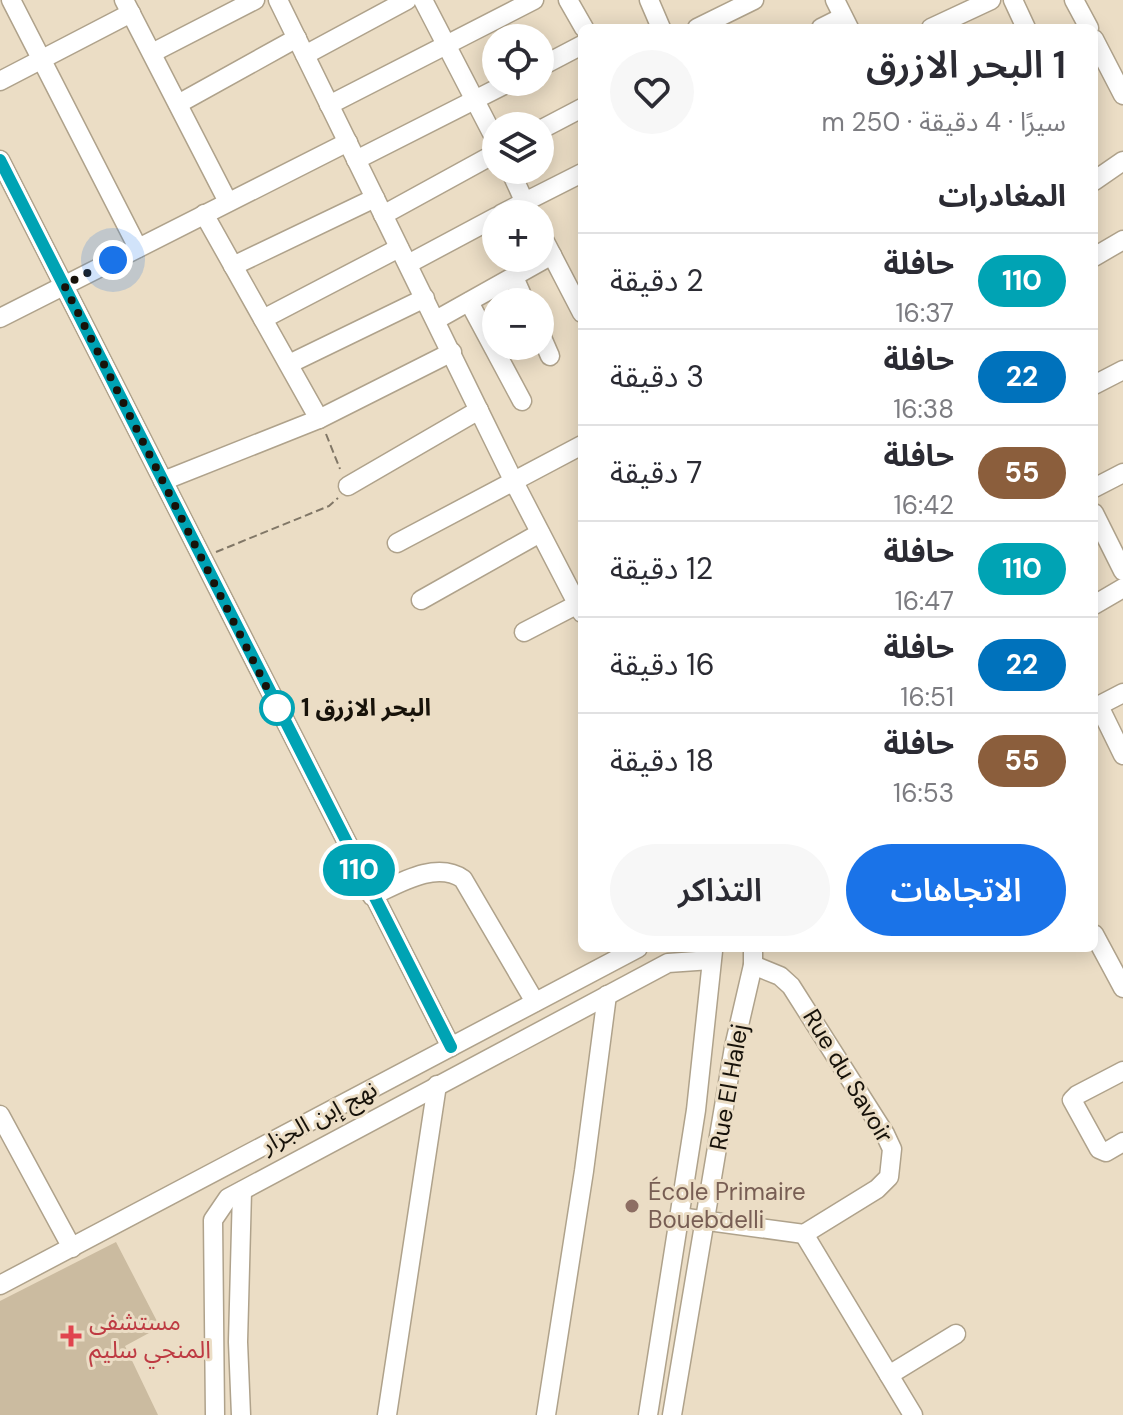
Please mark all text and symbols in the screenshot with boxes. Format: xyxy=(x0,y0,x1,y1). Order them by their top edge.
map controls xyxy=(482,24,554,360)
button: locate xyxy=(482,24,554,96)
text: 1 البحر الازرق xyxy=(866,40,1066,90)
button: heart xyxy=(610,50,694,134)
text: سيرًا · 4 دقيقة · 250 m xyxy=(821,105,1066,139)
button: layers xyxy=(482,112,554,184)
text: المغادرات xyxy=(938,176,1066,215)
button: + xyxy=(482,200,554,272)
your location xyxy=(93,240,133,280)
text: حافلة xyxy=(883,244,954,283)
text: 2 دقيقة xyxy=(610,261,704,300)
text: 110 xyxy=(1002,262,1042,299)
button: − xyxy=(482,288,554,360)
text: 16:37 xyxy=(895,296,954,330)
text: حافلة xyxy=(883,340,954,379)
text: 3 دقيقة xyxy=(610,357,704,396)
text: 22 xyxy=(1006,358,1038,395)
text: 16:38 xyxy=(893,392,954,426)
text: حافلة xyxy=(883,436,954,475)
text: 7 دقيقة xyxy=(610,453,702,492)
text: 55 xyxy=(1005,454,1039,491)
text: 16:42 xyxy=(894,488,954,522)
text: حافلة xyxy=(883,532,954,571)
text: 12 دقيقة xyxy=(610,549,713,588)
text: 110 xyxy=(1002,550,1042,587)
text: 16:47 xyxy=(895,584,954,618)
text: حافلة xyxy=(883,628,954,667)
text: 16 دقيقة xyxy=(610,645,715,684)
text: 22 xyxy=(1006,646,1038,683)
text: 16:51 xyxy=(900,680,954,714)
marker: 1 البحر الازرق xyxy=(260,691,294,725)
place label: 1 البحر الازرق xyxy=(301,692,431,723)
text: حافلة xyxy=(883,724,954,763)
text: 18 دقيقة xyxy=(610,741,714,780)
text: 55 xyxy=(1005,742,1039,779)
text: 16:53 xyxy=(893,776,954,810)
line badge: 110 xyxy=(313,844,405,896)
button: التذاكر xyxy=(610,844,830,936)
button: الاتجاهات xyxy=(846,844,1066,936)
text: 110 xyxy=(339,851,379,888)
street label: Rue du Savoir xyxy=(796,1003,901,1148)
street label: Rue El Halej xyxy=(702,1021,755,1152)
street label: نهج إبن الجزار xyxy=(254,1073,383,1162)
place label: École Primaire Bouebdelli xyxy=(648,1176,806,1235)
marker: École Primaire Bouebdelli xyxy=(623,1197,641,1215)
place label: مستشفى المنجي سليم xyxy=(89,1306,211,1369)
marker: مستشفى المنجي سليم xyxy=(60,1325,82,1347)

